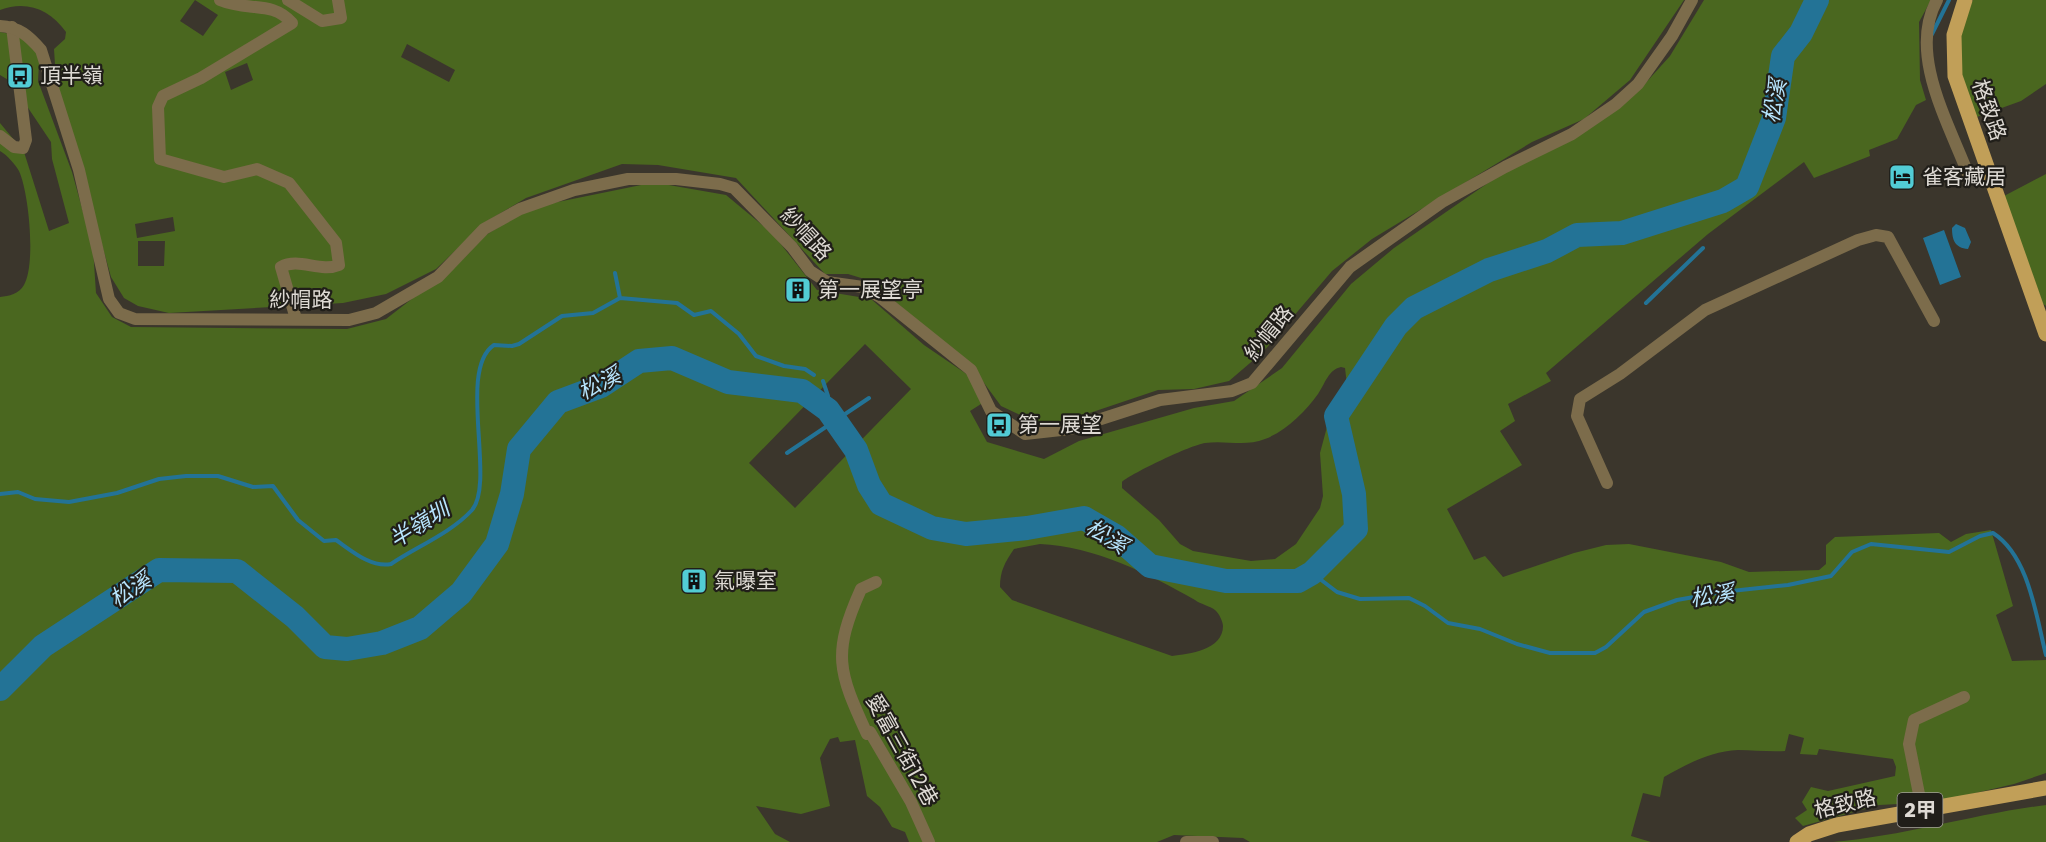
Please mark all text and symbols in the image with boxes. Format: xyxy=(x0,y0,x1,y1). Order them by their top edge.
bus stop icon: 頂半嶺 xyxy=(5,61,35,91)
place label: 頂半嶺 xyxy=(40,61,103,90)
water label: 松溪 xyxy=(1755,74,1794,126)
street label: 格致路 xyxy=(1966,75,2013,144)
hotel icon: 雀客藏居 xyxy=(1887,162,1917,192)
place label: 雀客藏居 xyxy=(1922,162,2006,191)
street label: 紗帽路 xyxy=(774,201,838,267)
building icon: 第一展望亭 xyxy=(783,275,813,305)
place label: 第一展望亭 xyxy=(818,275,923,304)
street label: 紗帽路 xyxy=(270,285,333,314)
street label: 紗帽路 xyxy=(1238,299,1300,366)
water label: 松溪 xyxy=(573,358,629,407)
bus stop icon: 第一展望 xyxy=(984,410,1014,440)
place label: 第一展望 xyxy=(1018,410,1102,439)
water label: 半嶺圳 xyxy=(383,492,458,555)
water label: 松溪 xyxy=(1080,512,1136,563)
water label: 松溪 xyxy=(103,563,160,614)
building icon: 氣曝室 xyxy=(679,566,709,596)
place label: 氣曝室 xyxy=(714,566,777,595)
water label: 松溪 xyxy=(1688,576,1739,614)
street label: 愛富三街12巷 xyxy=(860,689,945,811)
street label: 格致路 xyxy=(1811,782,1879,825)
road number: 2甲 xyxy=(1898,793,1942,827)

